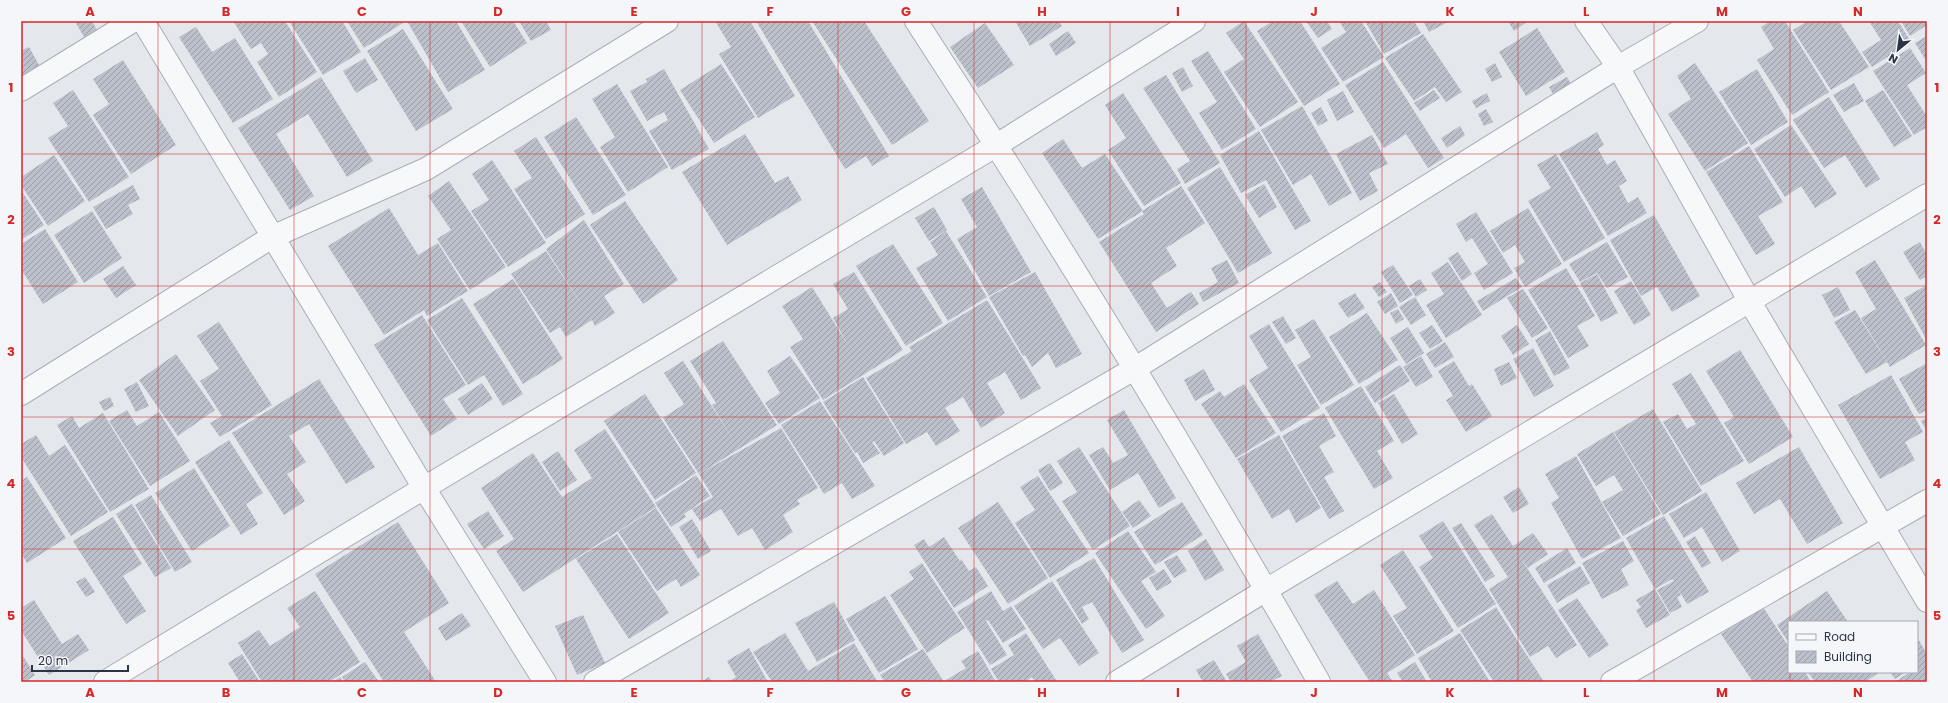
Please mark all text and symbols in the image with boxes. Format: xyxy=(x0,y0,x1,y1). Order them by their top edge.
text: A xyxy=(85,2,95,21)
text: B xyxy=(222,2,231,21)
text: C xyxy=(357,2,367,21)
text: D xyxy=(493,2,503,21)
text: E xyxy=(630,2,638,21)
text: F xyxy=(766,2,774,21)
text: G xyxy=(901,2,911,21)
text: H xyxy=(1037,2,1047,21)
text: I xyxy=(1176,2,1180,21)
text: J xyxy=(1310,2,1318,21)
text: K xyxy=(1445,2,1455,21)
text: L xyxy=(1583,2,1589,21)
text: M xyxy=(1716,2,1728,21)
text: N xyxy=(1853,2,1863,21)
north arrow xyxy=(1878,30,1918,70)
text: N xyxy=(1886,50,1901,68)
text: 1 xyxy=(9,78,13,97)
text: 1 xyxy=(1935,78,1939,97)
text: 2 xyxy=(7,210,15,229)
text: 2 xyxy=(1933,210,1941,229)
text: 3 xyxy=(7,342,15,361)
text: 3 xyxy=(1933,342,1941,361)
text: 4 xyxy=(7,474,16,493)
text: 4 xyxy=(1933,474,1942,493)
text: 5 xyxy=(7,606,15,625)
text: 5 xyxy=(1933,606,1941,625)
legend xyxy=(1788,621,1918,673)
text: Road xyxy=(1824,628,1855,645)
scale bar xyxy=(32,647,128,673)
text: Building xyxy=(1824,648,1872,665)
text: 20 m xyxy=(38,652,68,669)
text: A xyxy=(85,683,95,702)
text: B xyxy=(222,683,231,702)
text: C xyxy=(357,683,367,702)
text: D xyxy=(493,683,503,702)
text: E xyxy=(630,683,638,702)
text: F xyxy=(766,683,774,702)
text: G xyxy=(901,683,911,702)
text: H xyxy=(1037,683,1047,702)
text: I xyxy=(1176,683,1180,702)
text: J xyxy=(1310,683,1318,702)
text: K xyxy=(1445,683,1455,702)
text: L xyxy=(1583,683,1589,702)
text: M xyxy=(1716,683,1728,702)
text: N xyxy=(1853,683,1863,702)

